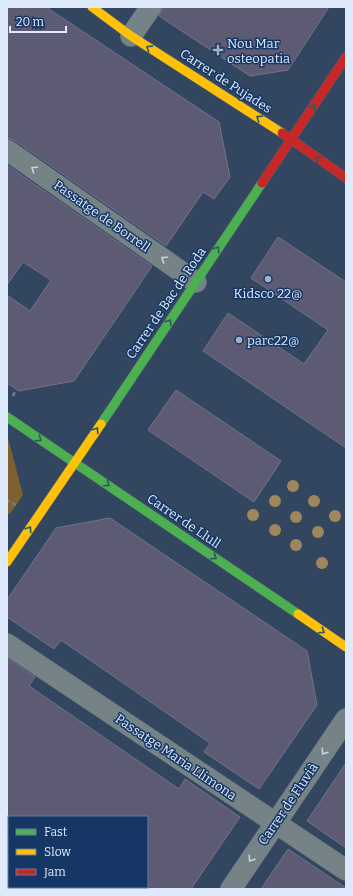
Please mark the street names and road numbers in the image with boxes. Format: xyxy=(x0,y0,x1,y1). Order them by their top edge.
street label: Carrer de Pujades xyxy=(177,46,275,116)
street label: Passatge de Borrell xyxy=(51,177,153,255)
street label: Carrer de Bac de Roda xyxy=(123,244,209,362)
street label: Carrer de Llull xyxy=(144,491,224,551)
street label: Passatge Maria Llimona xyxy=(113,711,239,803)
street label: Carrer de Fluvià xyxy=(255,760,321,848)

